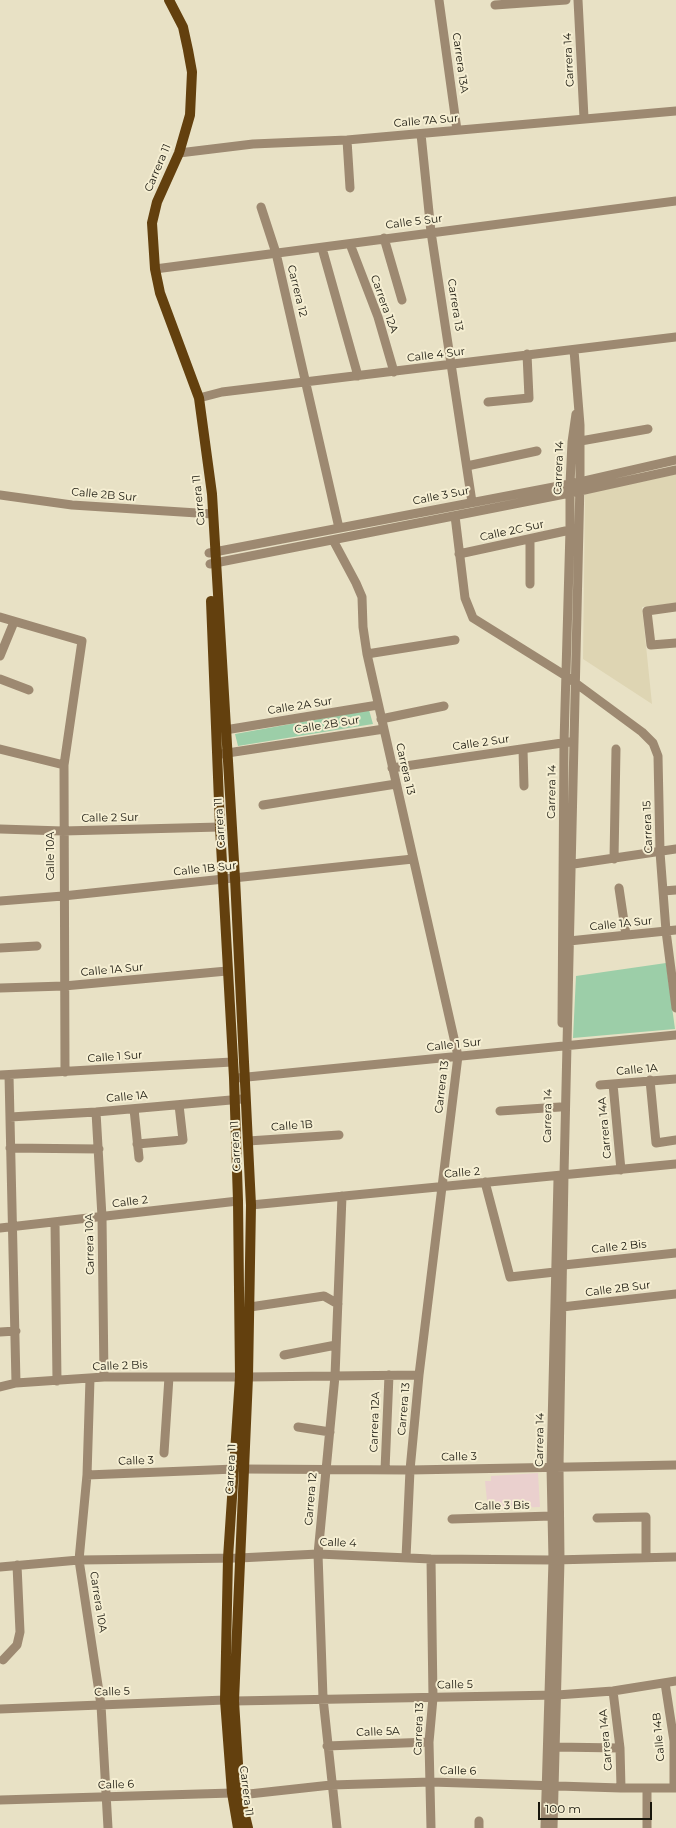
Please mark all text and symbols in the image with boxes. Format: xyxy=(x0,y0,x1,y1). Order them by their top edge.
street label: Carrera 13A xyxy=(449,32,471,94)
street label: Carrera 14 xyxy=(561,33,577,87)
street label: Calle 7A Sur xyxy=(393,112,459,130)
street label: Carrera 11 xyxy=(142,142,174,194)
street label: Calle 5 Sur xyxy=(385,212,443,232)
street label: Carrera 12 xyxy=(284,264,310,318)
street label: Carrera 12A xyxy=(367,273,401,335)
street label: Carrera 13 xyxy=(444,278,466,332)
street label: Calle 4 Sur xyxy=(406,345,466,365)
street label: Carrera 14 xyxy=(551,441,567,495)
street label: Carrera 11 xyxy=(190,474,208,526)
street label: Calle 3 Sur xyxy=(412,484,470,508)
street label: Calle 2B Sur xyxy=(71,486,137,504)
street label: Calle 2C Sur xyxy=(479,518,545,544)
street label: Calle 2A Sur xyxy=(267,694,333,718)
street label: Calle 2B Sur xyxy=(294,713,360,737)
street label: Calle 2 Sur xyxy=(452,732,510,754)
street label: Carrera 13 xyxy=(393,742,417,796)
street label: Carrera 14 xyxy=(545,765,559,819)
street label: Carrera 11 xyxy=(212,797,228,849)
street label: Carrera 15 xyxy=(640,800,656,854)
street label: Calle 2 Sur xyxy=(81,811,139,825)
street label: Calle 10A xyxy=(44,832,58,880)
street label: Calle 1B Sur xyxy=(173,859,237,879)
street label: Calle 1A Sur xyxy=(589,914,653,934)
street label: Calle 1A Sur xyxy=(80,961,144,979)
street label: Calle 1 Sur xyxy=(426,1036,482,1054)
street label: Calle 1 Sur xyxy=(87,1048,143,1066)
street label: Carrera 13 xyxy=(432,1060,452,1114)
street label: Calle 1A xyxy=(616,1062,658,1078)
street label: Calle 1A xyxy=(106,1089,148,1105)
street label: Carrera 14 xyxy=(541,1089,555,1143)
street label: Carrera 14A xyxy=(596,1097,614,1159)
street label: Calle 1B xyxy=(271,1118,313,1134)
street label: Carrera 11 xyxy=(228,1120,244,1172)
street label: Calle 2 xyxy=(444,1165,480,1181)
street label: Calle 2 xyxy=(111,1193,149,1211)
street label: Carrera 10A xyxy=(83,1213,97,1275)
street label: Calle 2 Bis xyxy=(591,1238,647,1256)
street label: Calle 2B Sur xyxy=(585,1278,651,1300)
street label: Calle 2 Bis xyxy=(92,1358,148,1374)
street label: Carrera 13 xyxy=(395,1382,413,1436)
street label: Carrera 12A xyxy=(367,1391,383,1453)
street label: Carrera 14 xyxy=(533,1413,547,1467)
street label: Carrera 11 xyxy=(223,1443,239,1495)
street label: Calle 3 xyxy=(441,1450,477,1464)
street label: Calle 3 xyxy=(118,1454,154,1468)
street label: Carrera 12 xyxy=(302,1472,320,1526)
street label: Calle 3 Bis xyxy=(474,1499,530,1513)
street label: Calle 4 xyxy=(319,1536,357,1550)
street label: Carrera 10A xyxy=(87,1570,109,1634)
street label: Calle 5 xyxy=(437,1678,473,1692)
street label: Calle 5 xyxy=(94,1685,130,1699)
street label: Carrera 13 xyxy=(411,1702,427,1756)
street label: Carrera 14A xyxy=(597,1709,615,1771)
street label: Calle 14B xyxy=(650,1712,668,1762)
street label: Calle 5A xyxy=(356,1725,400,1739)
street label: Calle 6 xyxy=(440,1764,476,1778)
street label: Carrera 11 xyxy=(236,1765,256,1817)
street label: Calle 6 xyxy=(98,1778,134,1792)
scale bar xyxy=(540,1794,654,1820)
text: 100 m xyxy=(545,1801,581,1816)

